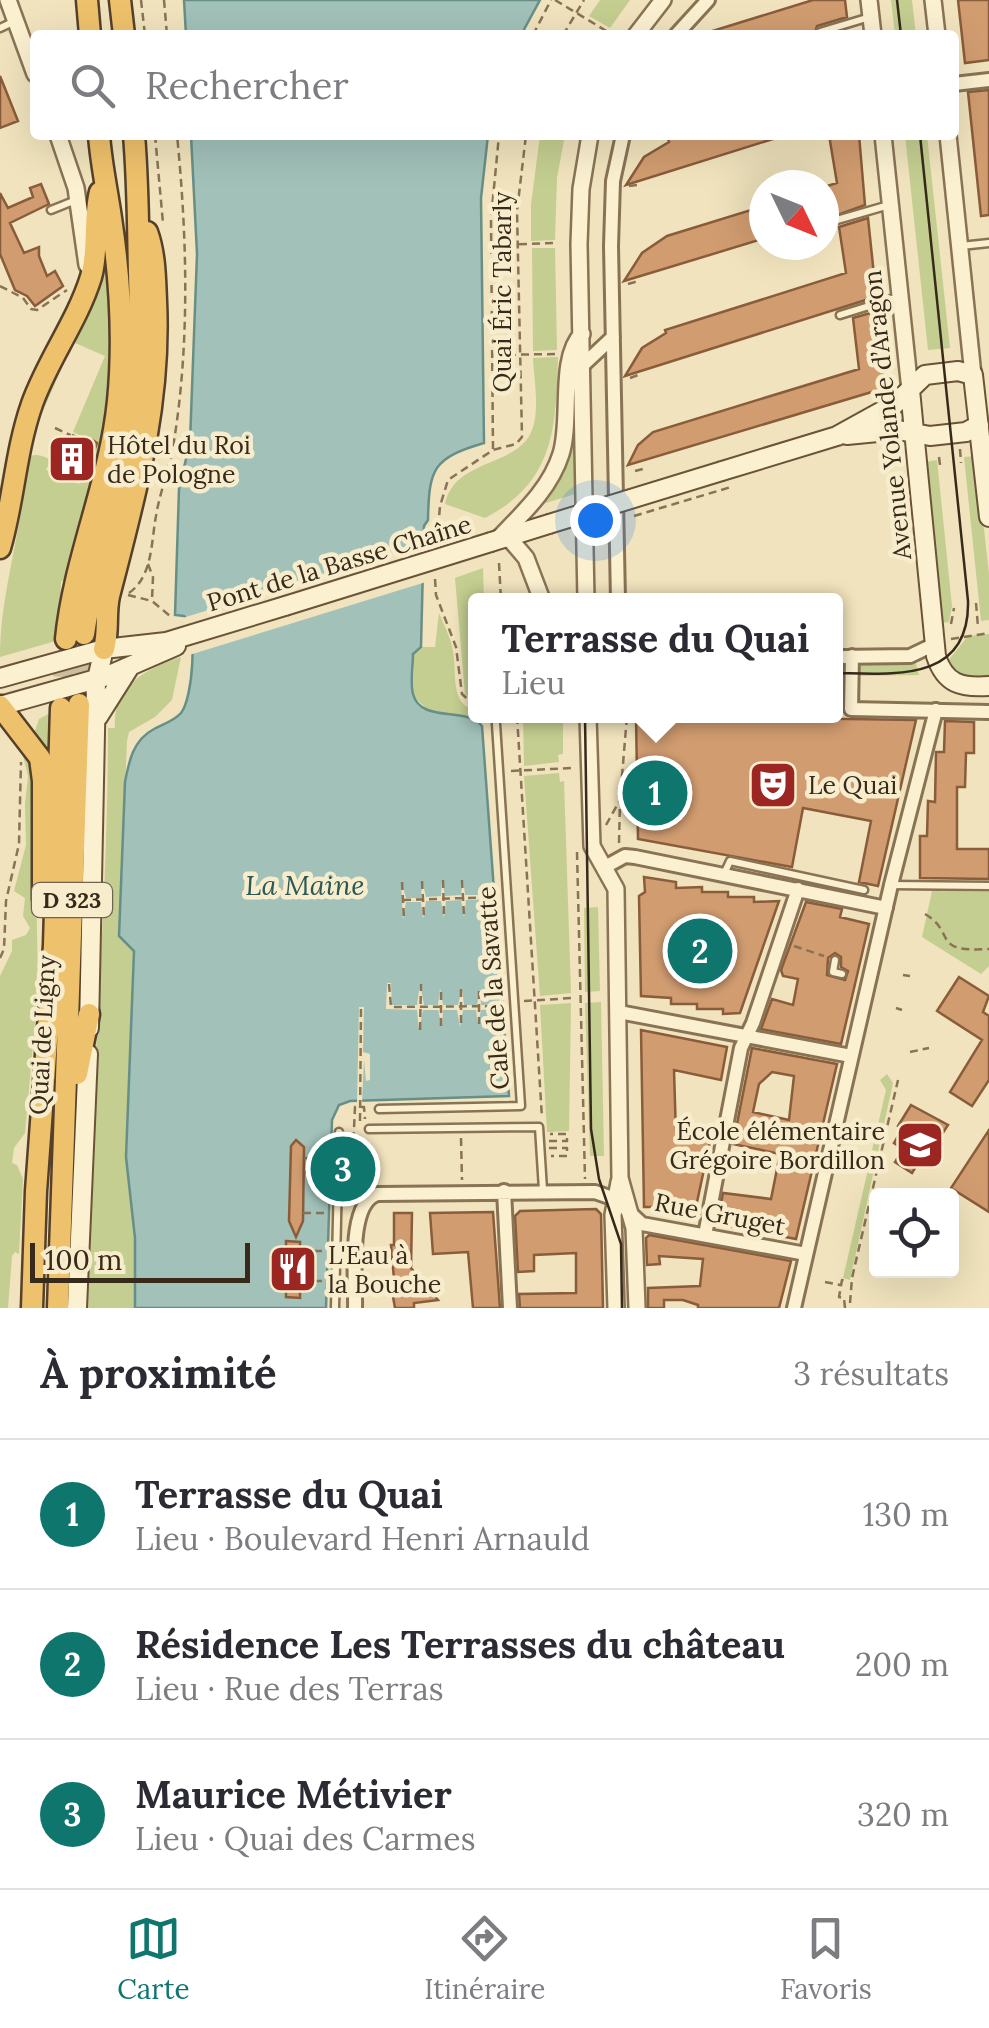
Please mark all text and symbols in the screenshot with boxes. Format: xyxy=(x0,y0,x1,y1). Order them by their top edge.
search box xyxy=(30,30,959,140)
icon: search xyxy=(65,58,120,113)
text: Rechercher xyxy=(145,61,349,109)
north arrow xyxy=(749,170,839,260)
street label: Quai Éric Tabarly xyxy=(486,191,518,392)
street label: Avenue Yolande d’Aragon xyxy=(856,269,918,562)
place label: Hôtel du Roi de Pologne xyxy=(107,429,251,490)
building icon: Hôtel du Roi de Pologne xyxy=(46,433,98,485)
your location xyxy=(570,495,621,546)
street label: Pont de la Basse Chaîne xyxy=(203,508,475,618)
popup xyxy=(468,593,843,723)
text: Terrasse du Quai xyxy=(502,614,809,662)
text: Lieu xyxy=(502,662,565,703)
pin: 1 xyxy=(622,756,688,830)
theatre icon: Le Quai xyxy=(747,759,799,811)
place label: Le Quai xyxy=(808,769,897,801)
water label: La Maine xyxy=(245,867,365,903)
road number: D 323 xyxy=(32,883,112,917)
street label: Cale de la Savatte xyxy=(470,885,516,1091)
pin: 2 xyxy=(668,914,732,988)
street label: Quai de Ligny xyxy=(22,954,62,1116)
place label: École élémentaire Grégoire Bordillon xyxy=(669,1115,885,1176)
school or university icon: École élémentaire Grégoire Bordillon xyxy=(894,1119,946,1171)
pin: 3 xyxy=(310,1132,376,1206)
street label: Rue Gruget xyxy=(652,1186,788,1242)
map controls xyxy=(869,1188,959,1278)
button: locate xyxy=(869,1188,959,1278)
scale bar xyxy=(30,1238,250,1282)
place label: L'Eau à la Bouche xyxy=(328,1239,441,1300)
text: 100 m xyxy=(45,1242,122,1278)
restaurant icon: L'Eau à la Bouche xyxy=(267,1243,319,1295)
text: À proximité xyxy=(40,1346,277,1400)
text: 3 résultats xyxy=(793,1353,949,1394)
text: Terrasse du Quai xyxy=(135,1470,443,1518)
text: 1 xyxy=(66,1494,79,1535)
text: 130 m xyxy=(863,1494,949,1535)
text: Lieu · Boulevard Henri Arnauld xyxy=(135,1518,590,1559)
text: Résidence Les Terrasses du château xyxy=(135,1620,785,1668)
text: 2 xyxy=(64,1644,81,1685)
text: 200 m xyxy=(855,1644,949,1685)
text: Lieu · Rue des Terras xyxy=(135,1668,444,1709)
text: Maurice Métivier xyxy=(135,1770,452,1818)
text: 3 xyxy=(64,1794,81,1835)
text: 320 m xyxy=(857,1794,949,1835)
text: Lieu · Quai des Carmes xyxy=(135,1818,475,1859)
tab: Carte xyxy=(117,1911,190,2007)
tab: Itinéraire xyxy=(424,1911,545,2007)
tab: Favoris xyxy=(780,1911,872,2007)

